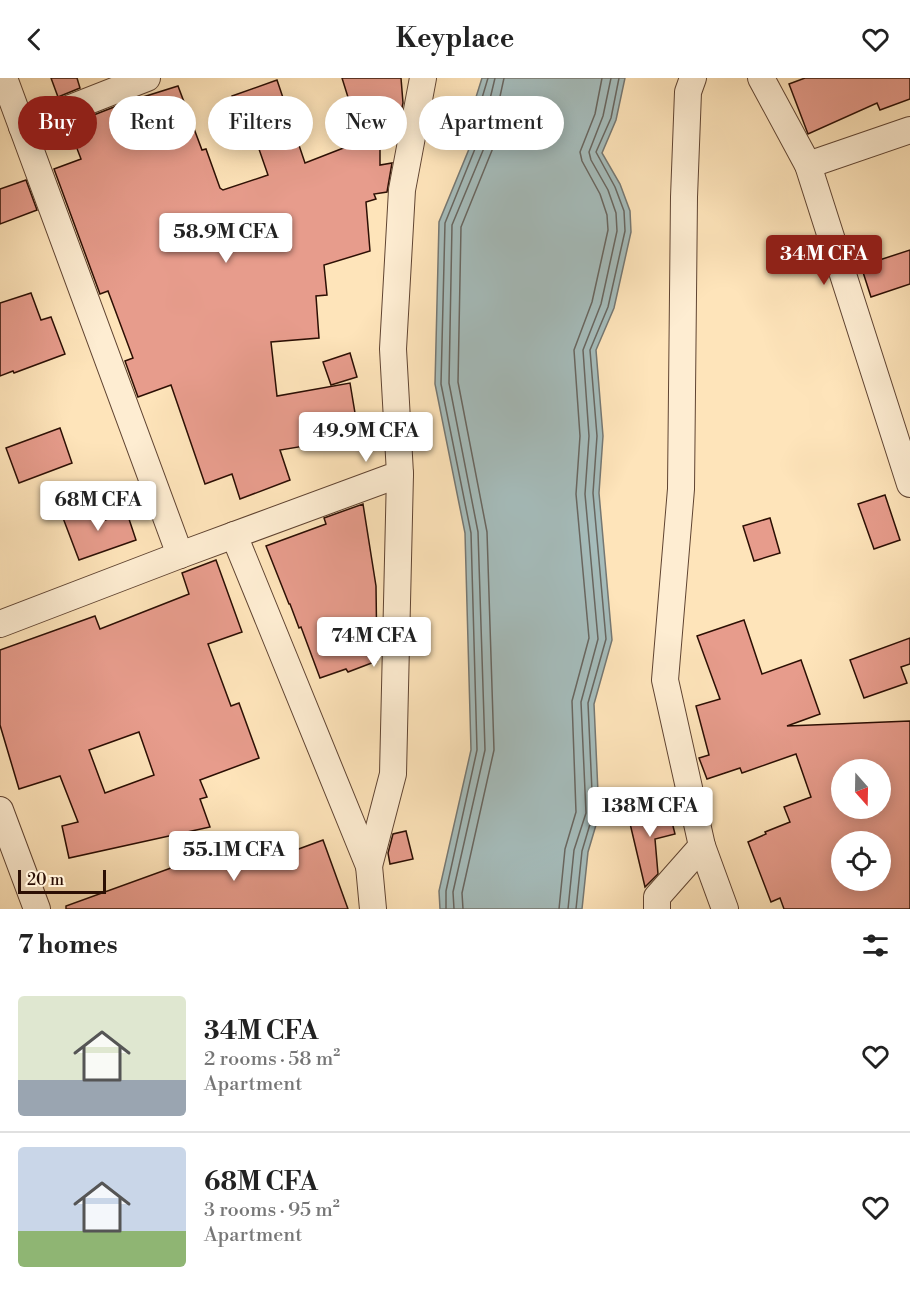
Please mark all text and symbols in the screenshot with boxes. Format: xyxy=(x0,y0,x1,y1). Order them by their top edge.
text: Keyplace xyxy=(396,22,514,56)
icon: back xyxy=(18,23,51,56)
icon: heart xyxy=(859,23,892,56)
chip: Buy xyxy=(18,96,97,150)
chip: Rent xyxy=(109,96,196,150)
chip: Filters xyxy=(208,96,313,150)
chip: New xyxy=(325,96,407,150)
chip: Apartment xyxy=(419,96,564,150)
pin: 58.9M CFA xyxy=(157,213,295,264)
text: 58.9M CFA xyxy=(173,220,279,245)
pin: 34M CFA xyxy=(769,235,879,286)
text: 34M CFA xyxy=(780,242,868,267)
pin: 49.9M CFA xyxy=(297,412,435,463)
text: 49.9M CFA xyxy=(313,419,419,444)
pin: 68M CFA xyxy=(43,481,153,532)
text: 68M CFA xyxy=(54,488,142,513)
pin: 74M CFA xyxy=(319,617,429,668)
text: 74M CFA xyxy=(331,624,417,649)
north arrow xyxy=(831,759,891,819)
map controls xyxy=(831,759,891,891)
pin: 138M CFA xyxy=(588,787,712,838)
text: 138M CFA xyxy=(602,794,698,819)
pin: 55.1M CFA xyxy=(165,831,303,882)
button: locate xyxy=(831,831,891,891)
text: 55.1M CFA xyxy=(183,838,285,863)
scale bar xyxy=(18,867,106,894)
text: 20 m xyxy=(27,870,64,890)
text: 7 homes xyxy=(18,929,118,961)
icon: filters xyxy=(859,929,892,962)
text: 34M CFA xyxy=(204,1015,318,1047)
icon: home xyxy=(66,1020,138,1092)
icon: heart xyxy=(859,1040,892,1073)
text: 2 rooms · 58 m² xyxy=(204,1047,340,1072)
text: Apartment xyxy=(204,1072,302,1097)
text: 68M CFA xyxy=(204,1166,318,1198)
icon: home xyxy=(66,1171,138,1243)
icon: heart xyxy=(859,1191,892,1224)
text: 3 rooms · 95 m² xyxy=(204,1198,340,1223)
text: Apartment xyxy=(204,1223,302,1248)

